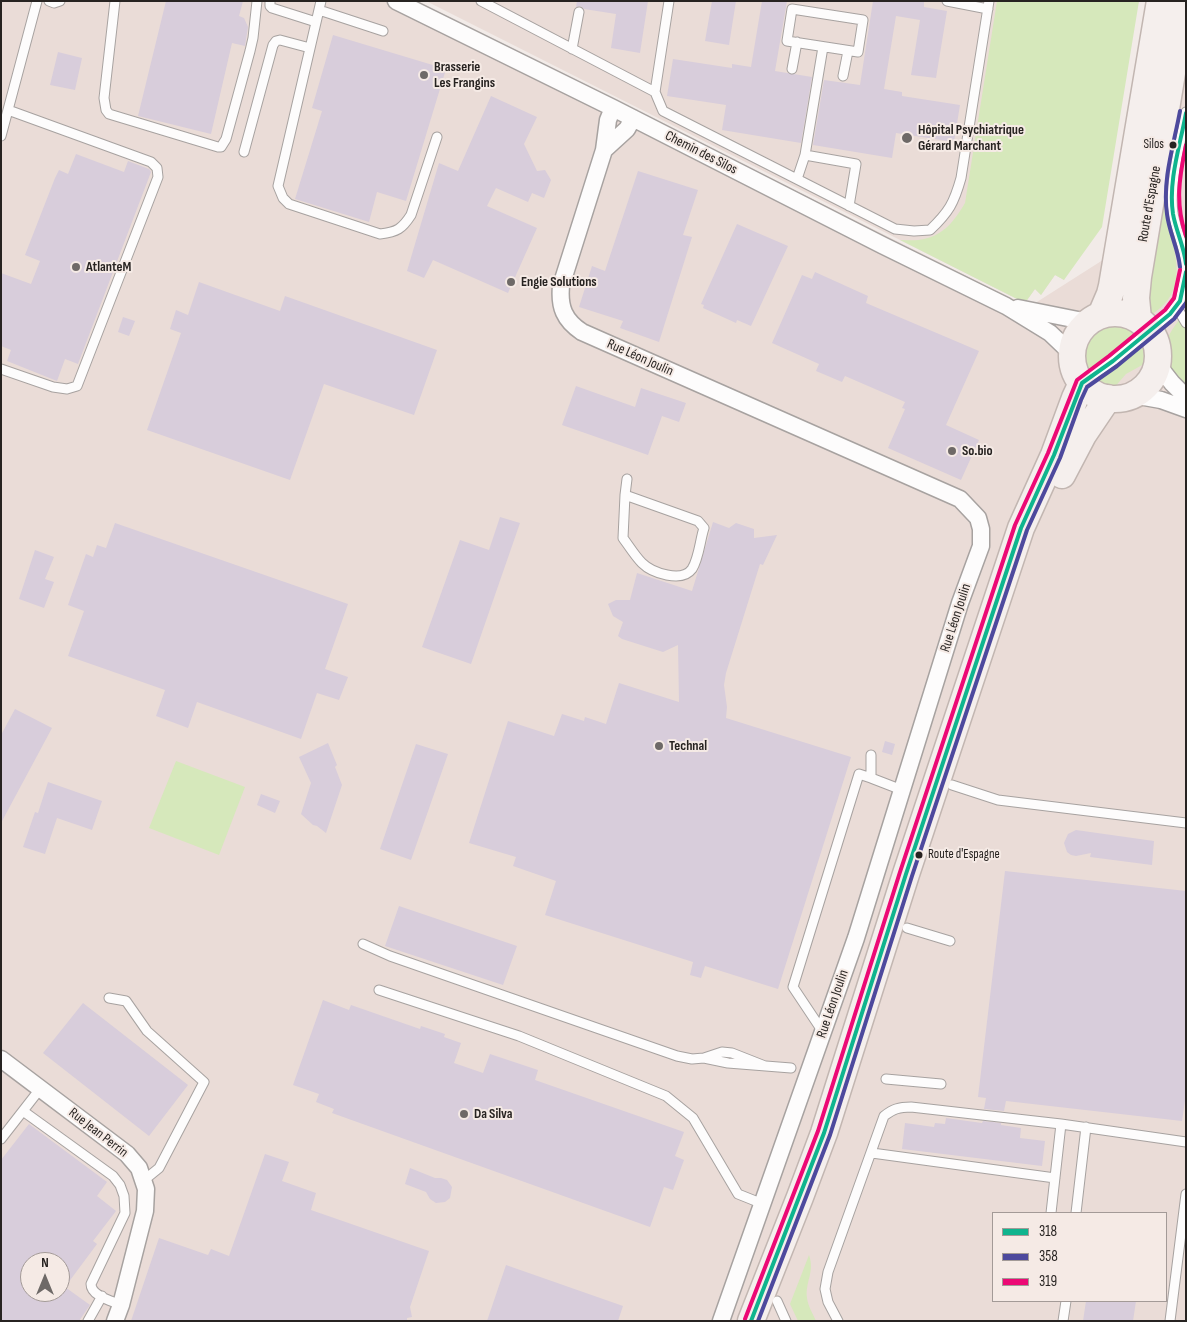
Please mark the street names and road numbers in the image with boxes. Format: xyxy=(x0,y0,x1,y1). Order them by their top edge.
street label: Chemin des Silos xyxy=(662,128,740,178)
street label: Route d'Espagne xyxy=(1135,165,1165,243)
street label: Rue Léon Joulin xyxy=(604,336,676,380)
street label: Rue Léon Joulin xyxy=(937,582,975,654)
street label: Rue Léon Joulin xyxy=(814,968,852,1040)
street label: Rue Jean Perrin xyxy=(65,1105,131,1161)

